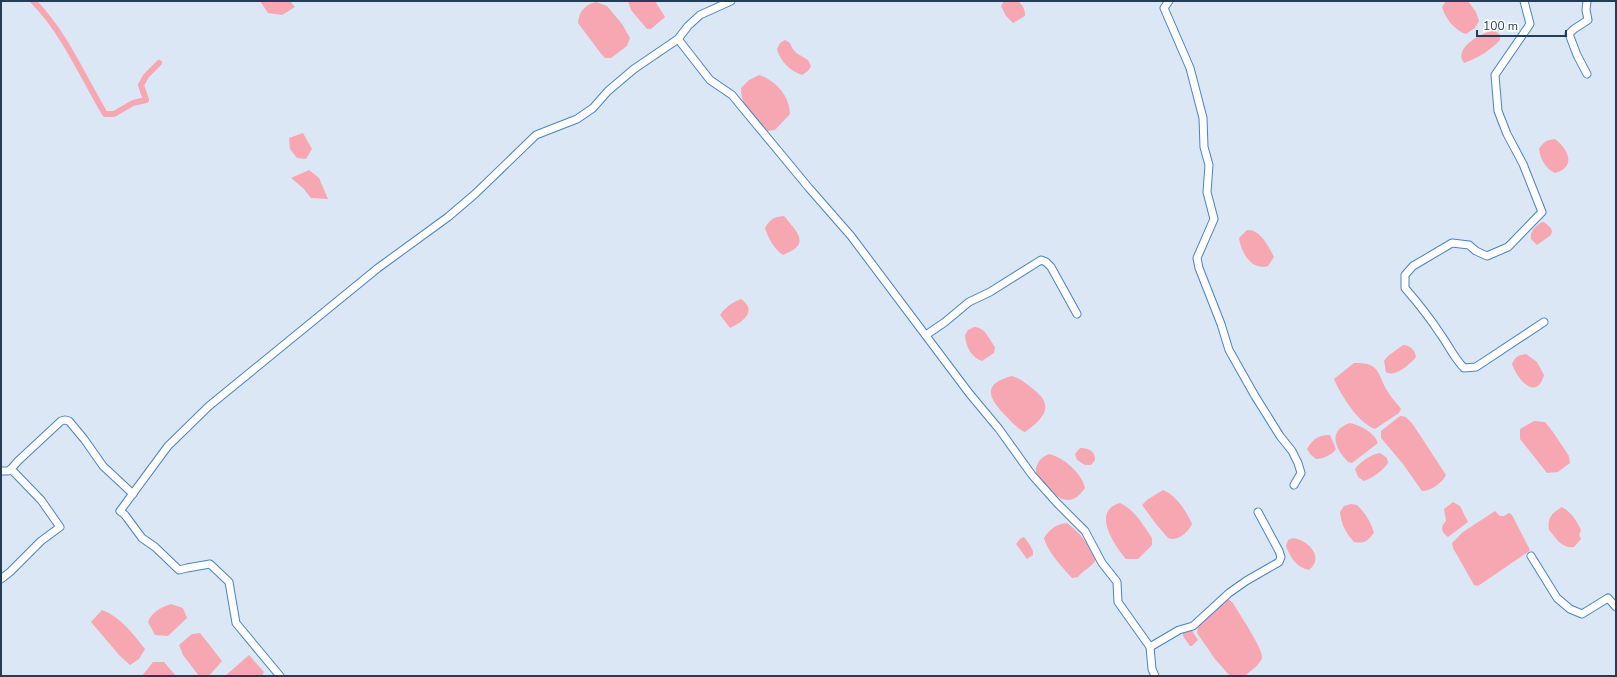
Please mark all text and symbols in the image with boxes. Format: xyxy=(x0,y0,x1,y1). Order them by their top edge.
scale bar xyxy=(1477,12,1566,38)
text: 100 m xyxy=(1483,18,1518,34)

